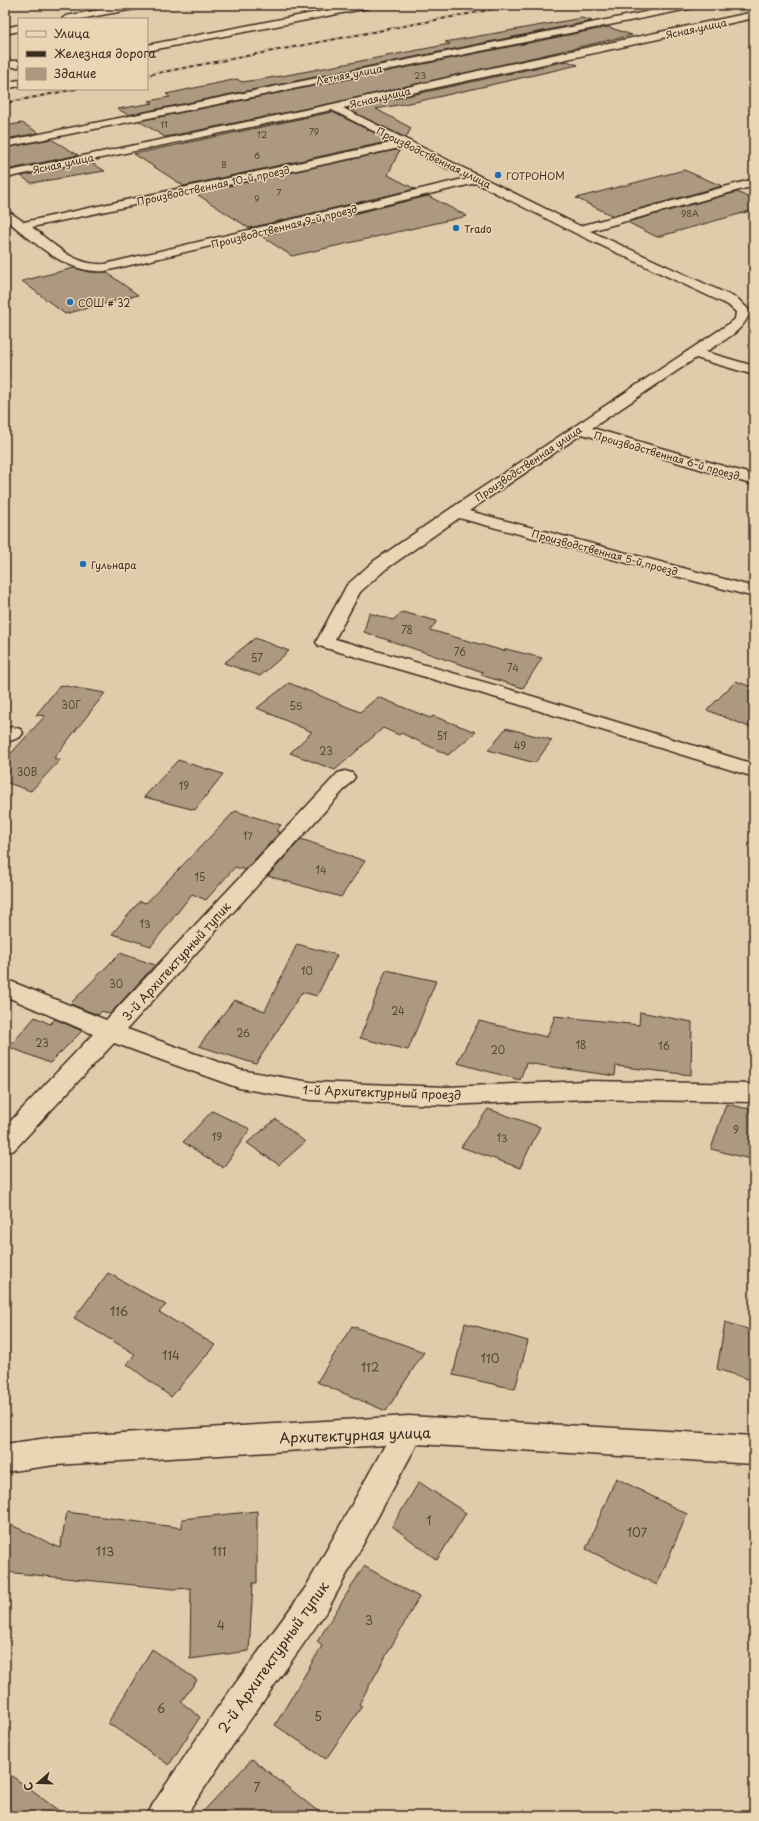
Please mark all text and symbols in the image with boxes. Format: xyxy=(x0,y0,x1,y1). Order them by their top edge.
street label: Ясная улица xyxy=(664,14,729,42)
legend xyxy=(18,18,148,90)
text: Улица xyxy=(54,24,90,42)
text: Железная дорога xyxy=(54,44,157,62)
street label: Летняя улица xyxy=(315,60,384,88)
text: Здание xyxy=(54,64,96,82)
house number: 23 xyxy=(414,68,426,82)
street label: Ясная улица xyxy=(348,83,413,111)
house number: 11 xyxy=(160,117,168,131)
street label: Производственная улица xyxy=(374,123,495,192)
house number: 79 xyxy=(309,124,319,138)
house number: 12 xyxy=(257,127,267,141)
house number: 6 xyxy=(254,148,260,162)
street label: Ясная улица xyxy=(31,149,96,177)
house number: 8 xyxy=(221,157,227,171)
street label: Производственная 10-й проезд xyxy=(135,161,291,209)
place label: ГОТРОНОМ xyxy=(506,168,565,183)
marker: ГОТРОНОМ xyxy=(493,170,503,180)
house number: 7 xyxy=(276,185,282,199)
house number: 9 xyxy=(254,191,260,205)
street label: Производственная 9-й проезд xyxy=(209,201,359,251)
house number: 98А xyxy=(681,206,699,220)
place label: Trado xyxy=(464,221,492,236)
marker: Trado xyxy=(451,223,461,233)
place label: СОШ # 32 xyxy=(78,295,130,310)
marker: СОШ # 32 xyxy=(65,297,75,307)
street label: Производственная улица xyxy=(472,421,585,504)
street label: Производственная 6-й проезд xyxy=(592,427,742,483)
street label: Производственная 5-й проезд xyxy=(530,525,680,579)
place label: Гульнара xyxy=(91,557,137,572)
marker: Гульнара xyxy=(78,559,88,569)
house number: 78 xyxy=(401,622,413,637)
house number: 76 xyxy=(454,644,466,659)
house number: 57 xyxy=(251,650,263,665)
house number: 74 xyxy=(507,660,519,675)
house number: 30Г xyxy=(61,697,81,712)
house number: 55 xyxy=(290,698,303,713)
house number: 51 xyxy=(437,728,447,743)
house number: 49 xyxy=(514,738,526,753)
house number: 23 xyxy=(319,743,333,758)
house number: 30В xyxy=(17,764,38,779)
house number: 19 xyxy=(179,778,189,793)
house number: 17 xyxy=(243,828,254,843)
house number: 14 xyxy=(315,862,327,877)
house number: 15 xyxy=(195,869,205,884)
street label: 3-й Архитектурный тупик xyxy=(118,897,235,1025)
house number: 13 xyxy=(139,916,151,931)
house number: 10 xyxy=(301,963,313,978)
house number: 30 xyxy=(109,976,123,991)
house number: 24 xyxy=(391,1003,405,1018)
house number: 26 xyxy=(236,1025,250,1040)
house number: 23 xyxy=(35,1035,49,1050)
house number: 18 xyxy=(576,1037,586,1052)
house number: 16 xyxy=(658,1038,670,1053)
house number: 20 xyxy=(491,1042,505,1057)
street label: 1-й Архитектурный проезд xyxy=(302,1080,462,1104)
house number: 9 xyxy=(733,1122,739,1137)
house number: 19 xyxy=(212,1129,222,1144)
house number: 13 xyxy=(496,1130,508,1145)
house number: 116 xyxy=(110,1302,128,1320)
house number: 114 xyxy=(162,1346,180,1364)
house number: 110 xyxy=(481,1349,500,1367)
house number: 112 xyxy=(361,1358,379,1376)
street label: Архитектурная улица xyxy=(279,1422,431,1448)
house number: 1 xyxy=(426,1511,432,1529)
house number: 107 xyxy=(627,1523,648,1541)
house number: 113 xyxy=(96,1542,114,1560)
house number: 111 xyxy=(212,1542,226,1560)
street label: 2-й Архитектурный тупик xyxy=(212,1576,334,1737)
house number: 3 xyxy=(365,1611,373,1629)
house number: 4 xyxy=(217,1616,225,1634)
house number: 6 xyxy=(157,1699,165,1717)
house number: 5 xyxy=(314,1707,322,1725)
north arrow xyxy=(18,1763,58,1803)
house number: 7 xyxy=(254,1778,261,1796)
text: С xyxy=(19,1780,38,1793)

